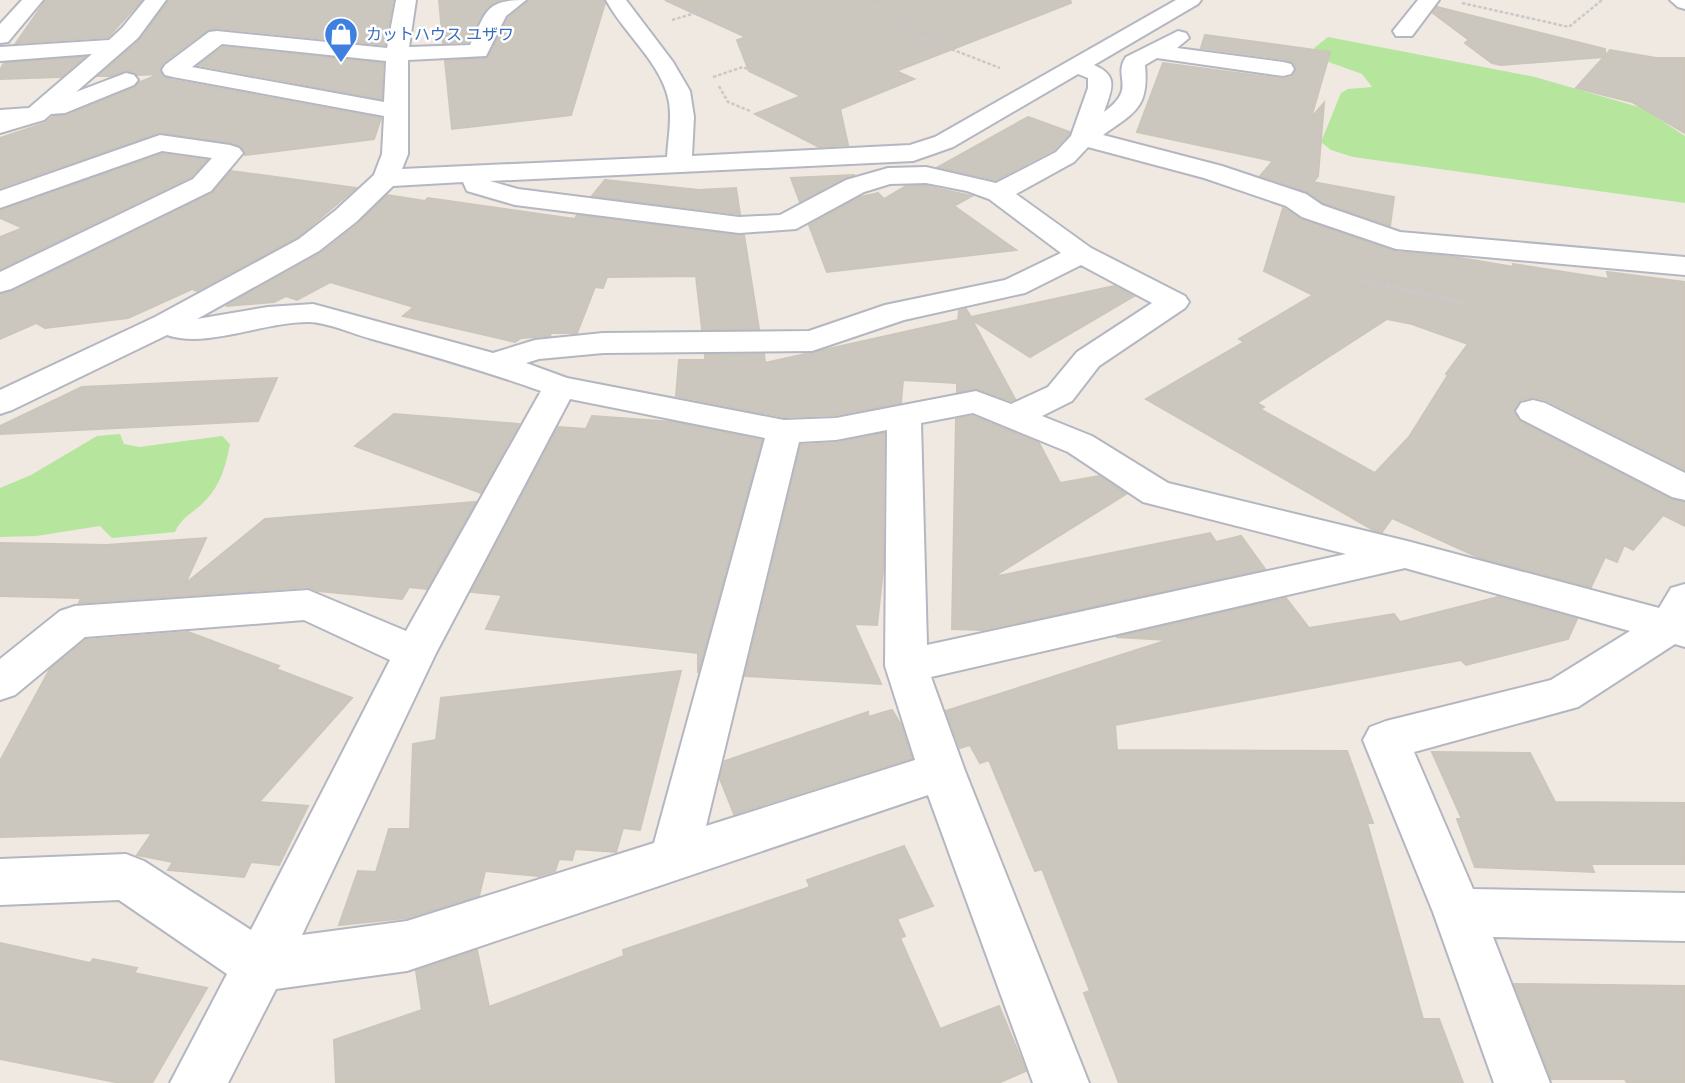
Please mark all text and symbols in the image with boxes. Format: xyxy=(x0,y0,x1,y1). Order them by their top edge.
shop icon: カットハウス ユザワ xyxy=(322,15,360,64)
place label: カットハウス ユザワ xyxy=(366,24,514,45)

